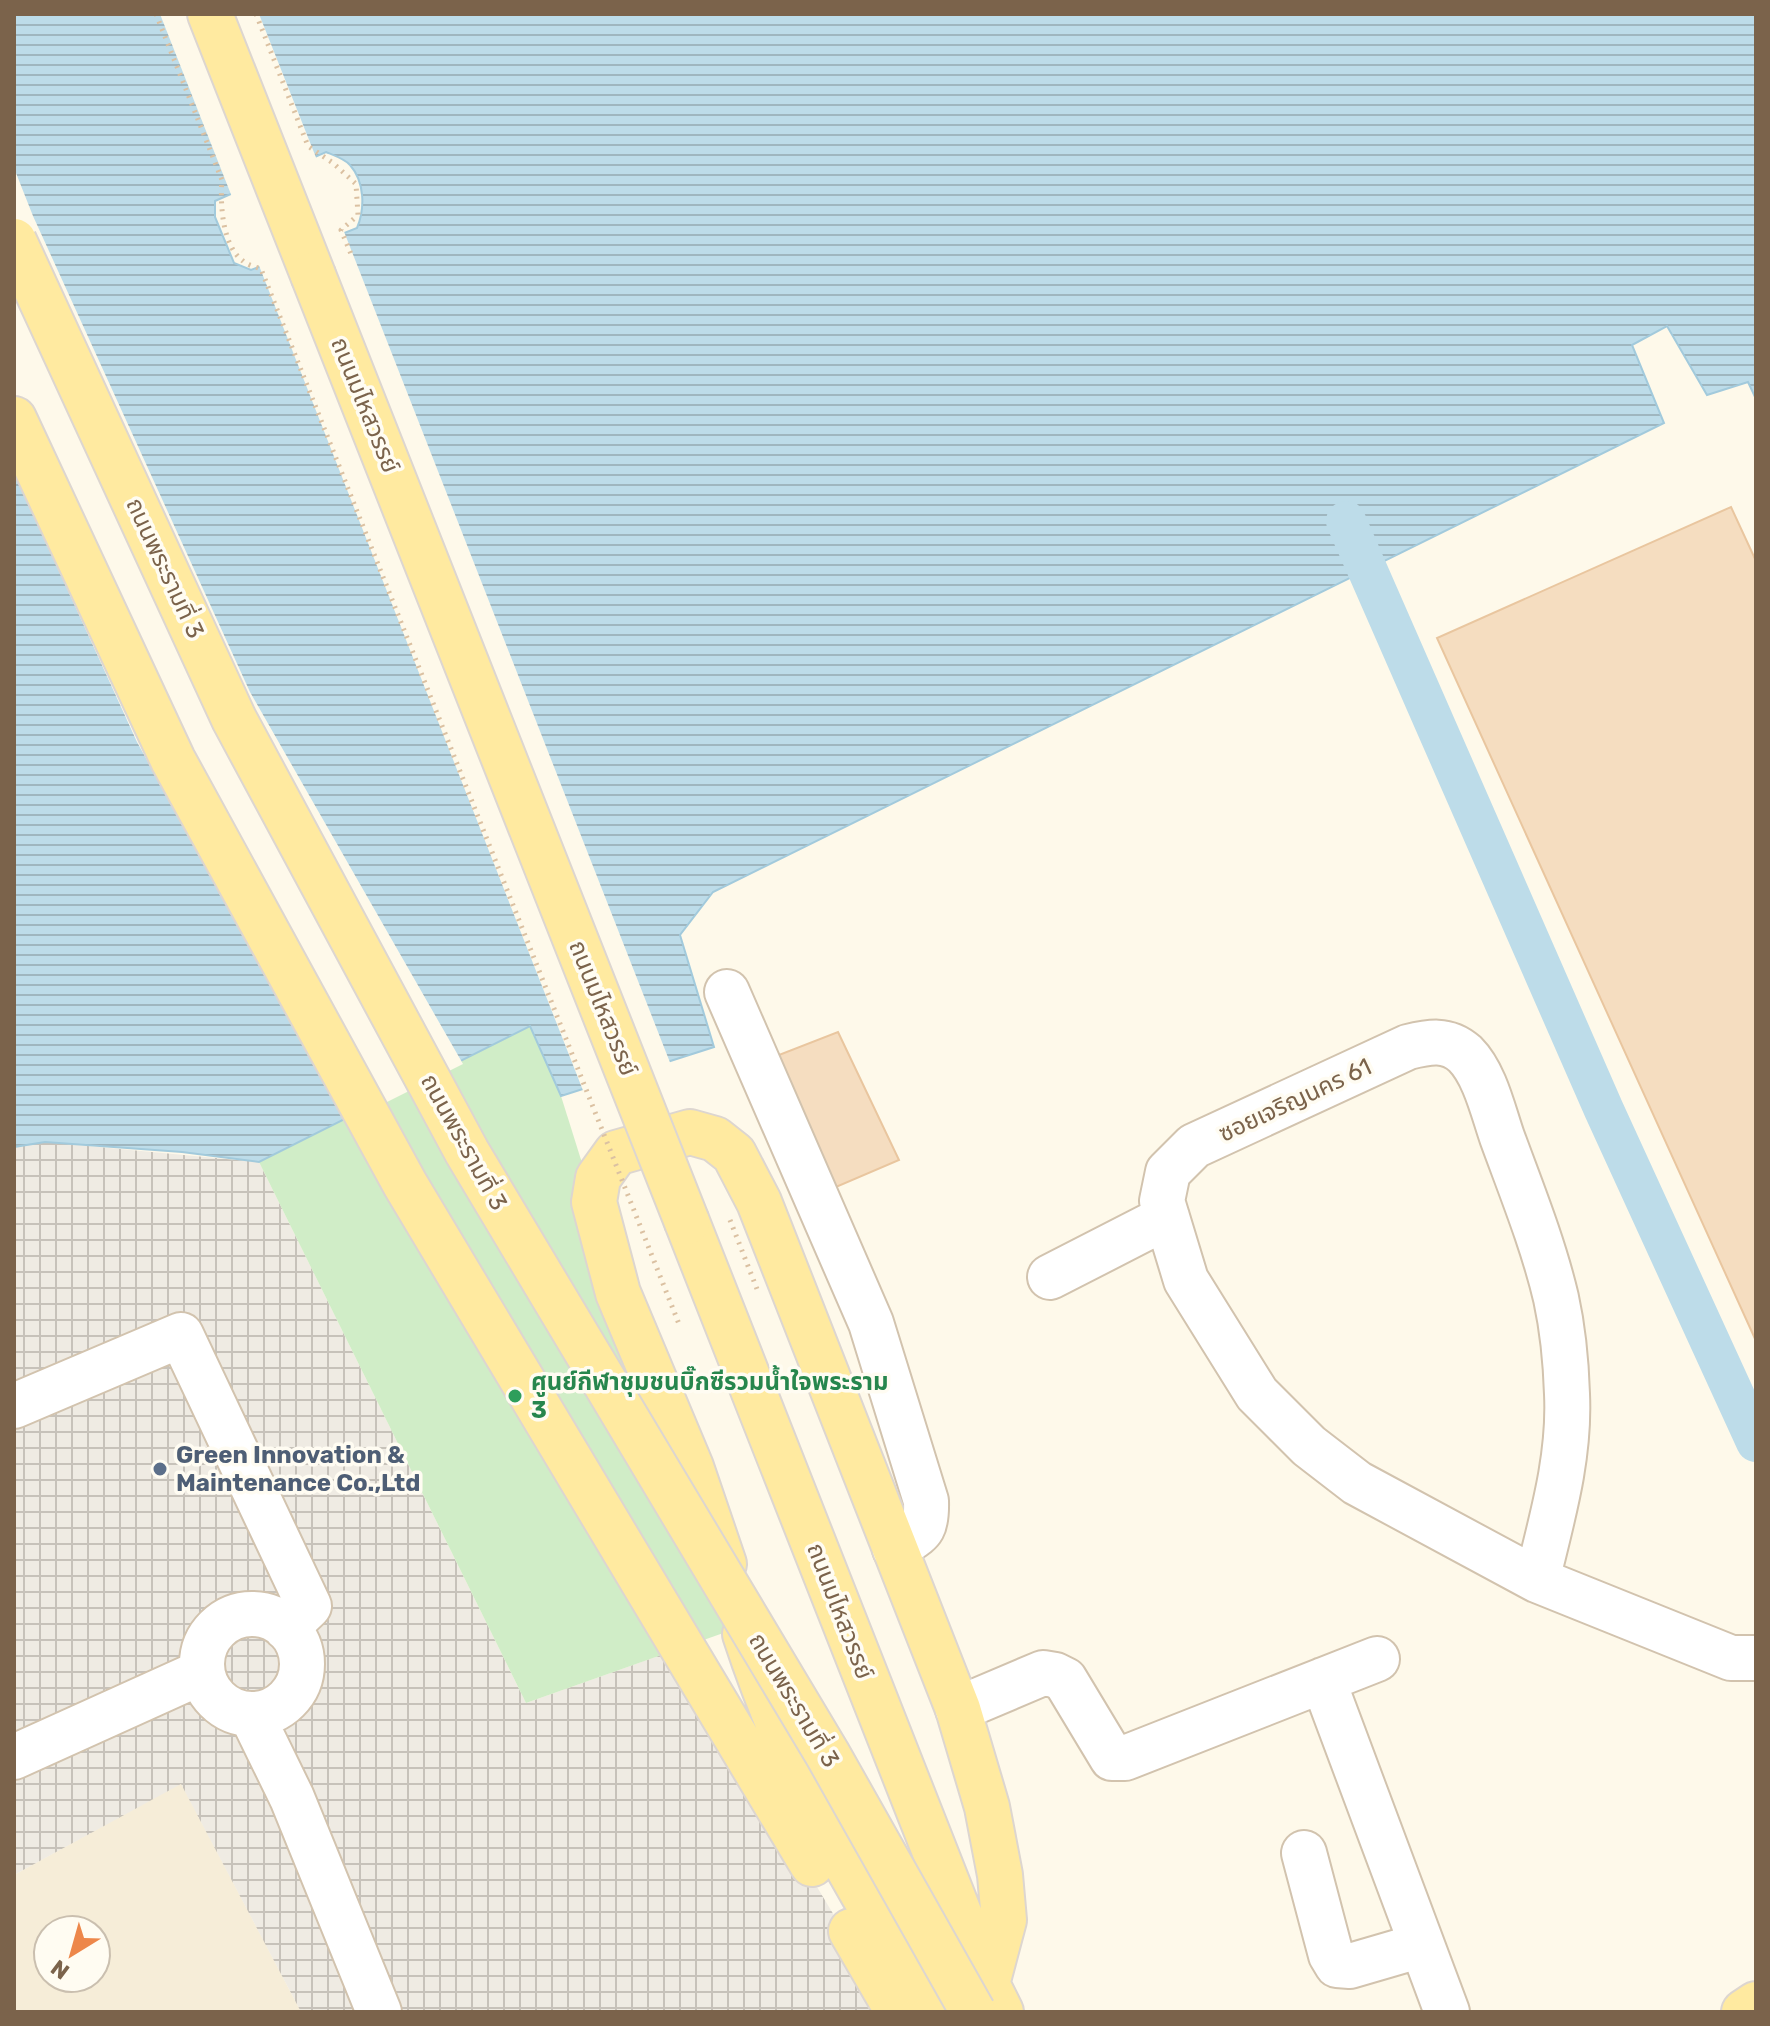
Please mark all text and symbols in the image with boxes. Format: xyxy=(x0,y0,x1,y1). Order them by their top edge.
street label: ถนนมไหสวรรย์ xyxy=(325,333,405,477)
street label: ถนนพระรามที่ 3 xyxy=(120,492,212,643)
street label: ถนนมไหสวรรย์ xyxy=(563,936,643,1080)
street label: ซอยเจริญนคร 61 xyxy=(1214,1052,1376,1148)
street label: ถนนพระรามที่ 3 xyxy=(415,1068,516,1215)
place label: ศูนย์กีฬาชุมชนบิ๊กซีรวมน้ำใจพระราม 3 xyxy=(531,1365,889,1424)
marker: ศูนย์กีฬาชุมชนบิ๊กซีรวมน้ำใจพระราม 3 xyxy=(506,1387,524,1405)
place label: Green Innovation & Maintenance Co.,Ltd xyxy=(176,1441,420,1497)
marker: Green Innovation & Maintenance Co.,Ltd xyxy=(151,1460,169,1478)
street label: ถนนมไหสวรรย์ xyxy=(801,1539,879,1683)
street label: ถนนพระรามที่ 3 xyxy=(743,1626,848,1772)
north arrow xyxy=(32,1914,112,1994)
text: N xyxy=(46,1954,75,1985)

